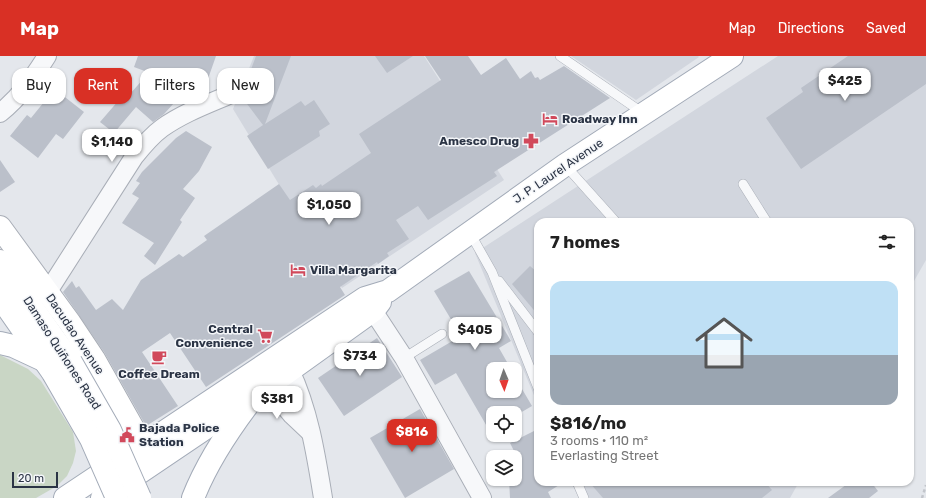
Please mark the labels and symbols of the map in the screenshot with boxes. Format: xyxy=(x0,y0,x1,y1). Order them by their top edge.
pin: $425 xyxy=(821,68,869,102)
hotel icon: Roadway Inn xyxy=(541,110,559,128)
place label: Roadway Inn xyxy=(562,112,638,126)
pin: $1,140 xyxy=(79,129,145,163)
pharmacy icon: Amesco Drug xyxy=(522,132,540,150)
place label: Amesco Drug xyxy=(439,134,519,148)
street label: J. P. Laurel Avenue xyxy=(510,136,606,206)
pin: $1,050 xyxy=(296,192,362,226)
hotel icon: Villa Margarita xyxy=(289,261,307,279)
place label: Villa Margarita xyxy=(310,263,397,277)
street label: Dacudao Avenue xyxy=(43,291,107,377)
street label: Damaso Quiñones Road xyxy=(20,294,104,412)
pin: $405 xyxy=(451,317,499,351)
place label: Central Convenience xyxy=(175,322,253,350)
supermarket icon: Central Convenience xyxy=(256,327,274,345)
pin: $734 xyxy=(336,343,384,377)
cafe icon: Coffee Dream xyxy=(150,348,168,366)
north arrow xyxy=(486,362,522,398)
place label: Coffee Dream xyxy=(118,367,200,381)
pin: $381 xyxy=(253,386,301,420)
pin: $816 xyxy=(388,419,436,453)
place label: Bajada Police Station xyxy=(139,421,219,449)
public building icon: Bajada Police Station xyxy=(118,426,136,444)
scale bar xyxy=(12,470,58,489)

